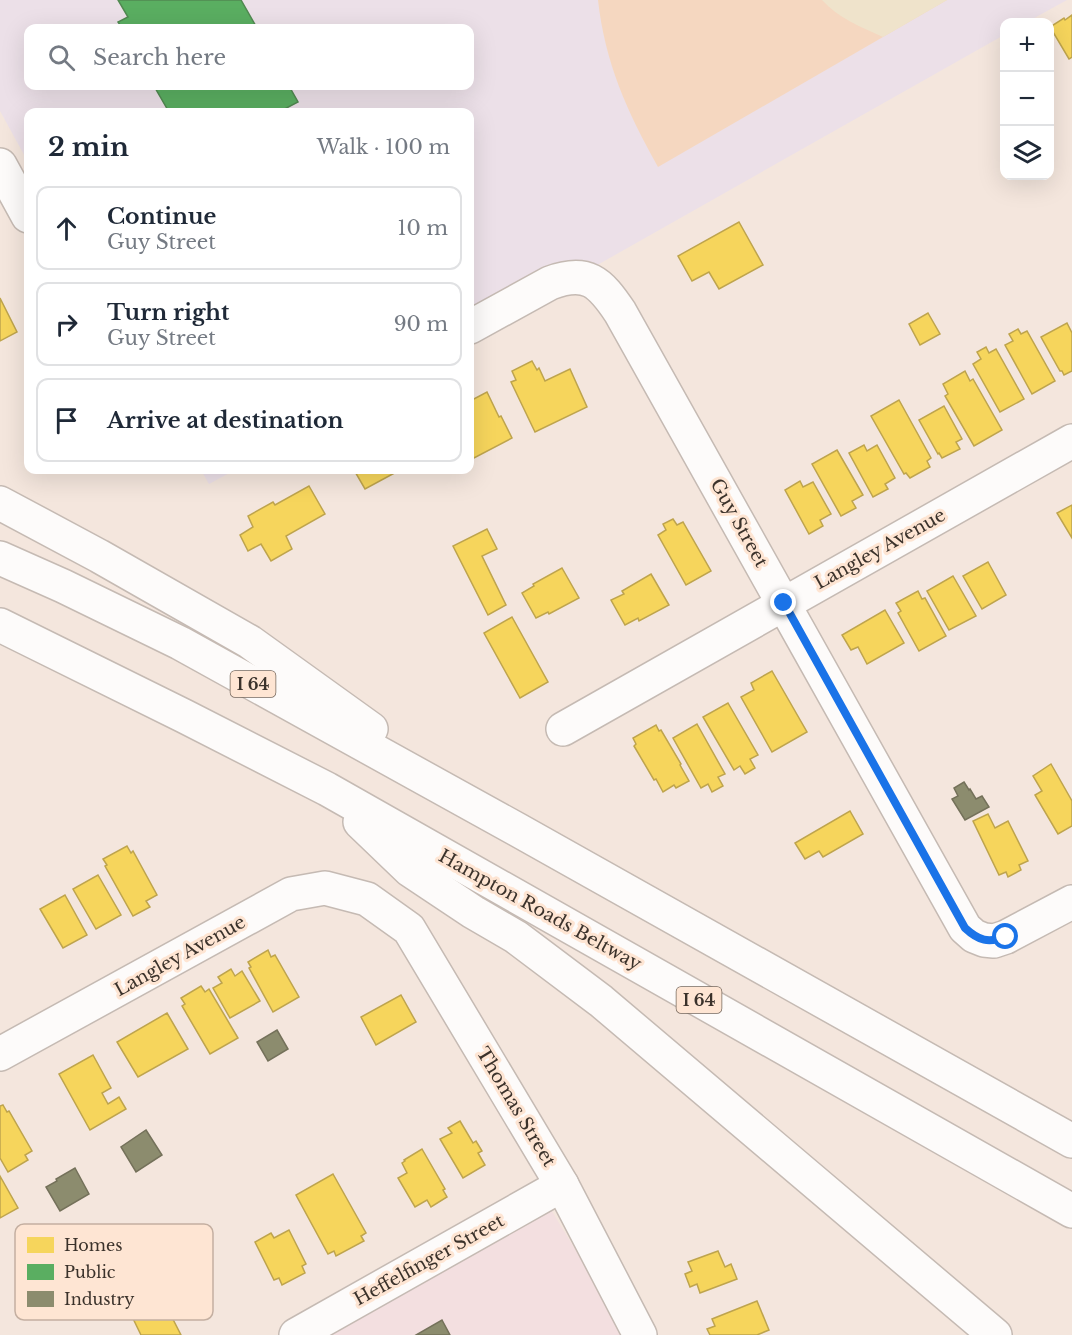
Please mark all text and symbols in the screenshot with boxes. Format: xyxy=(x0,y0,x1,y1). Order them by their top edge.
map controls xyxy=(1000,18,1054,180)
button: + xyxy=(1000,18,1054,72)
search box xyxy=(24,24,474,90)
icon: search xyxy=(45,41,78,74)
text: Search here xyxy=(93,44,226,71)
button: − xyxy=(1000,72,1054,126)
button: layers xyxy=(1000,126,1054,180)
text: 2 min xyxy=(48,131,129,163)
text: Walk · 100 m xyxy=(317,135,450,159)
text: Continue xyxy=(107,203,216,230)
icon: ahead xyxy=(50,212,83,245)
text: 10 m xyxy=(398,216,448,240)
text: Guy Street xyxy=(107,230,216,254)
text: Turn right xyxy=(107,299,229,326)
icon: right xyxy=(50,308,83,341)
text: 90 m xyxy=(394,312,448,336)
text: Guy Street xyxy=(107,326,216,350)
icon: arrive xyxy=(50,404,83,437)
text: Arrive at destination xyxy=(107,407,344,434)
street label: Guy Street xyxy=(706,475,772,571)
street label: Langley Avenue xyxy=(811,504,949,594)
route end xyxy=(770,589,796,615)
road number: I 64 xyxy=(230,671,276,697)
street label: Hampton Roads Beltway xyxy=(435,845,646,975)
street label: Langley Avenue xyxy=(111,911,249,1001)
route start xyxy=(992,923,1018,949)
road number: I 64 xyxy=(676,987,722,1013)
street label: Thomas Street xyxy=(472,1043,560,1171)
street label: Heffelfinger Street xyxy=(350,1210,508,1310)
legend xyxy=(15,1224,213,1320)
text: Homes xyxy=(64,1235,122,1255)
text: Public xyxy=(64,1262,116,1282)
text: Industry xyxy=(64,1289,135,1309)

